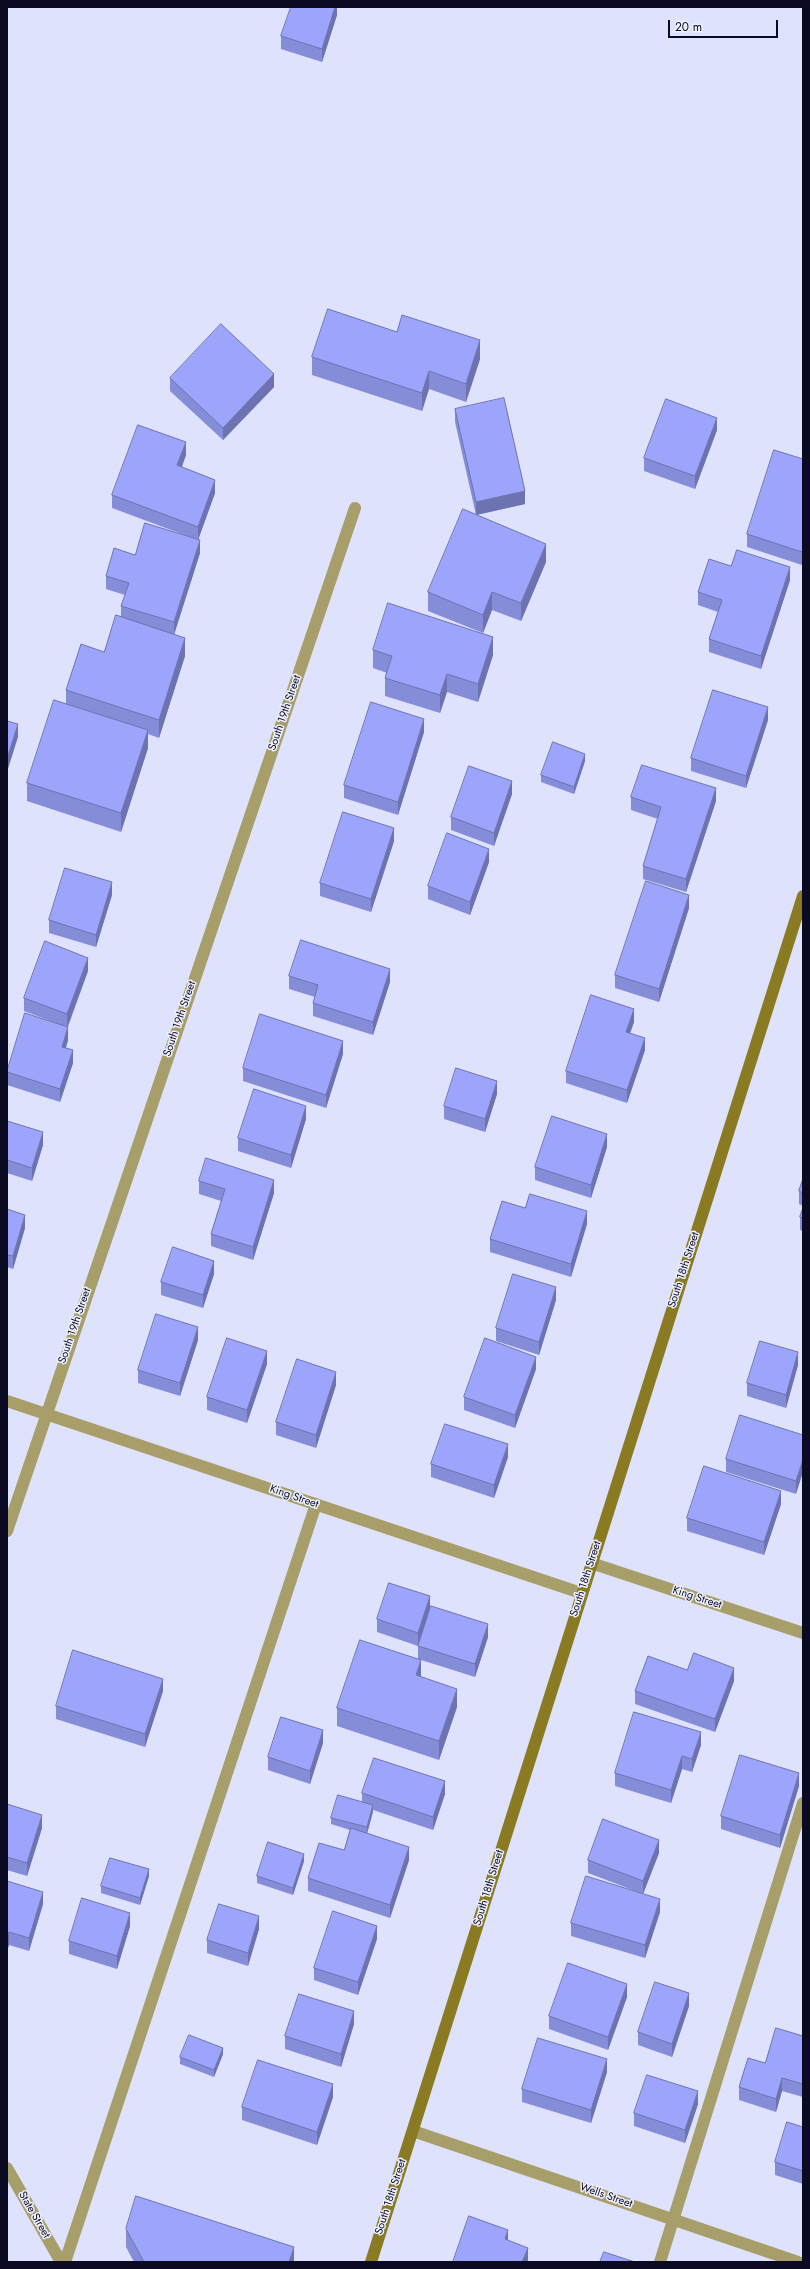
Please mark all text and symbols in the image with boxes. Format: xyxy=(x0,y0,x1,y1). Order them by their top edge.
scale bar xyxy=(670,12,780,38)
text: 20 m xyxy=(675,18,702,36)
street label: South 19th Street xyxy=(266,674,304,752)
street label: South 19th Street xyxy=(161,980,199,1058)
street label: South 18th Street xyxy=(666,1231,702,1309)
street label: South 19th Street xyxy=(56,1287,94,1365)
street label: King Street xyxy=(268,1483,320,1511)
street label: South 18th Street xyxy=(568,1540,604,1618)
street label: King Street xyxy=(671,1584,723,1612)
street label: South 18th Street xyxy=(471,1849,507,1927)
street label: South 18th Street xyxy=(373,2158,409,2236)
street label: Wells Street xyxy=(578,2181,634,2211)
street label: State Street xyxy=(15,2189,53,2241)

